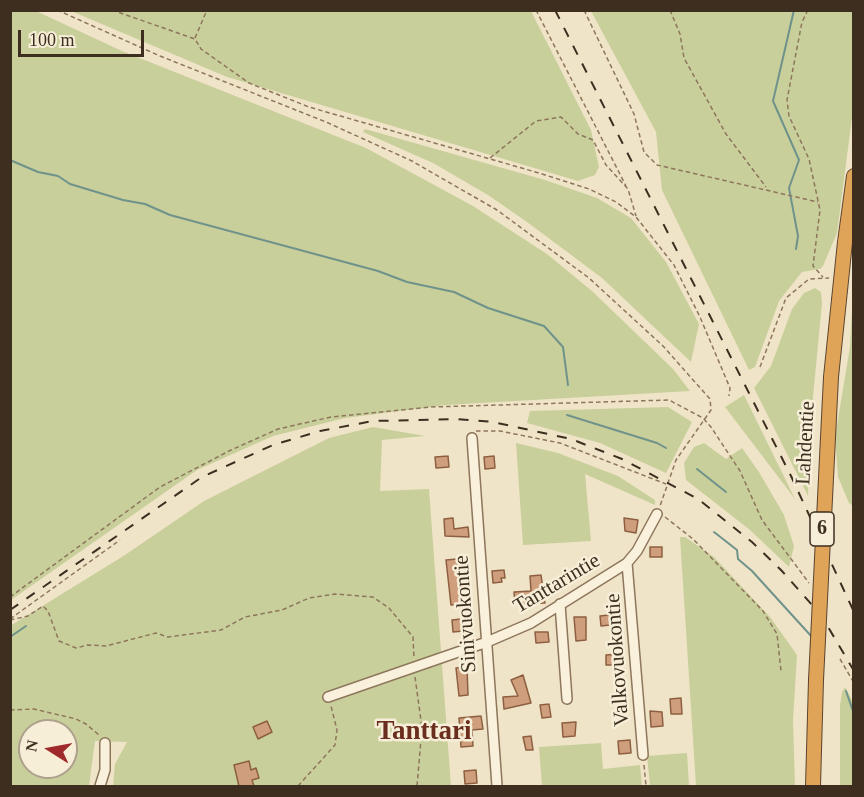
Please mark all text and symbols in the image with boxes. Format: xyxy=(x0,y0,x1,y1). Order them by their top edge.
scale bar xyxy=(21,18,147,56)
text: 100 m xyxy=(29,30,75,50)
street label: Lahdentie xyxy=(791,400,821,486)
road number: 6 xyxy=(810,512,834,546)
street label: Tanttarintie xyxy=(509,548,605,620)
street label: Sinivuokontie xyxy=(449,554,483,674)
street label: Valkovuokontie xyxy=(601,593,635,727)
district label: Tanttari xyxy=(376,716,472,748)
north arrow xyxy=(18,719,78,779)
text: N xyxy=(22,739,41,753)

